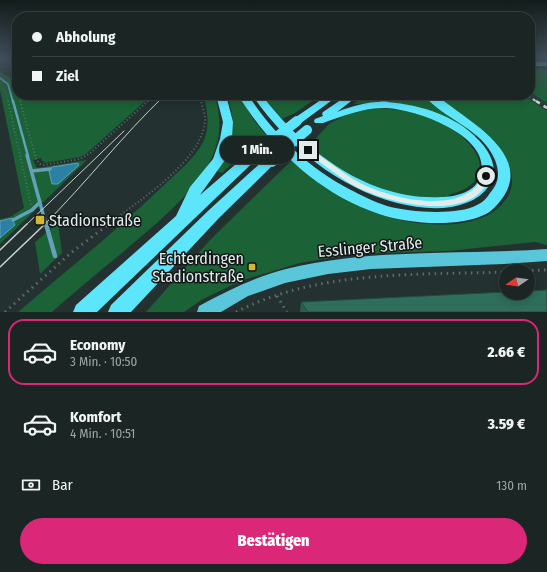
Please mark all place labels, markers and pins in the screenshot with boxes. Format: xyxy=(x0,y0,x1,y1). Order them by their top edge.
place label: Stadionstraße xyxy=(49,211,141,230)
marker: Stadionstraße xyxy=(34,214,46,226)
place label: Echterdingen Stadionstraße xyxy=(152,249,244,286)
marker: Echterdingen Stadionstraße xyxy=(247,262,257,272)

